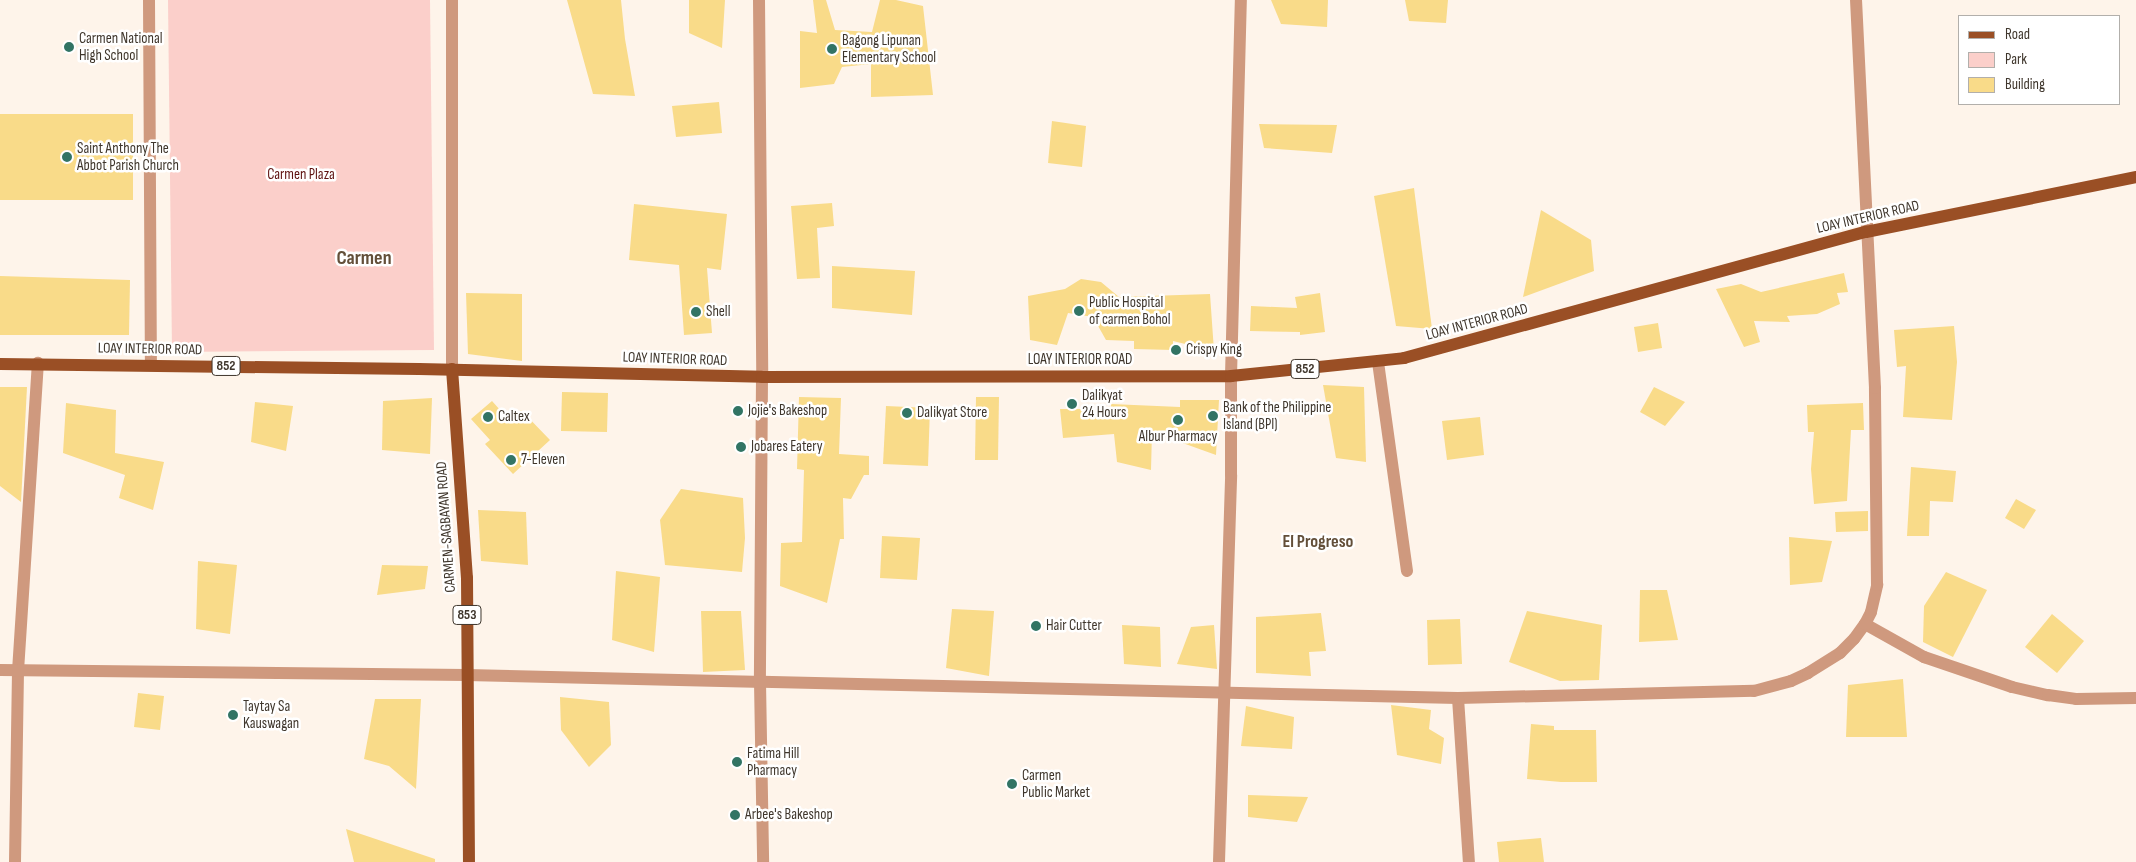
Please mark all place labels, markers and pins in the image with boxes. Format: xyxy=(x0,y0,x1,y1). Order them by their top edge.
place label: Carmen National High School xyxy=(79,29,163,64)
place label: Bagong Lipunan Elementary School xyxy=(842,31,936,66)
marker: Carmen National High School xyxy=(63,41,75,53)
marker: Bagong Lipunan Elementary School xyxy=(826,43,838,55)
place label: Saint Anthony The Abbot Parish Church xyxy=(77,139,179,174)
marker: Saint Anthony The Abbot Parish Church xyxy=(61,151,73,163)
place label: Public Hospital of carmen Bohol xyxy=(1089,293,1171,328)
place label: Shell xyxy=(706,303,730,321)
marker: Public Hospital of carmen Bohol xyxy=(1073,305,1085,317)
marker: Shell xyxy=(690,306,702,318)
place label: Crispy King xyxy=(1186,341,1242,359)
marker: Crispy King xyxy=(1170,344,1182,356)
place label: Dalikyat 24 Hours xyxy=(1082,386,1126,421)
marker: Dalikyat 24 Hours xyxy=(1066,398,1078,410)
place label: Bank of the Philippine Island (BPI) xyxy=(1223,398,1331,433)
place label: Jojie's Bakeshop xyxy=(748,402,827,420)
place label: Dalikyat Store xyxy=(917,404,987,422)
marker: Jojie's Bakeshop xyxy=(732,405,744,417)
marker: Dalikyat Store xyxy=(901,407,913,419)
place label: Caltex xyxy=(498,408,530,426)
marker: Bank of the Philippine Island (BPI) xyxy=(1207,410,1219,422)
marker: Caltex xyxy=(482,411,494,423)
marker: Albur Pharmacy xyxy=(1172,414,1184,426)
place label: Albur Pharmacy xyxy=(1139,428,1217,446)
place label: Jobares Eatery xyxy=(751,438,823,456)
marker: Jobares Eatery xyxy=(735,441,747,453)
place label: 7-Eleven xyxy=(521,451,565,469)
marker: 7-Eleven xyxy=(505,454,517,466)
place label: Hair Cutter xyxy=(1046,617,1102,635)
marker: Hair Cutter xyxy=(1030,620,1042,632)
place label: Taytay Sa Kauswagan xyxy=(243,697,299,732)
marker: Taytay Sa Kauswagan xyxy=(227,709,239,721)
place label: Fatima Hill Pharmacy xyxy=(747,744,799,779)
marker: Fatima Hill Pharmacy xyxy=(731,756,743,768)
place label: Carmen Public Market xyxy=(1022,766,1090,801)
marker: Carmen Public Market xyxy=(1006,778,1018,790)
place label: Arbee's Bakeshop xyxy=(745,806,833,824)
marker: Arbee's Bakeshop xyxy=(729,809,741,821)

